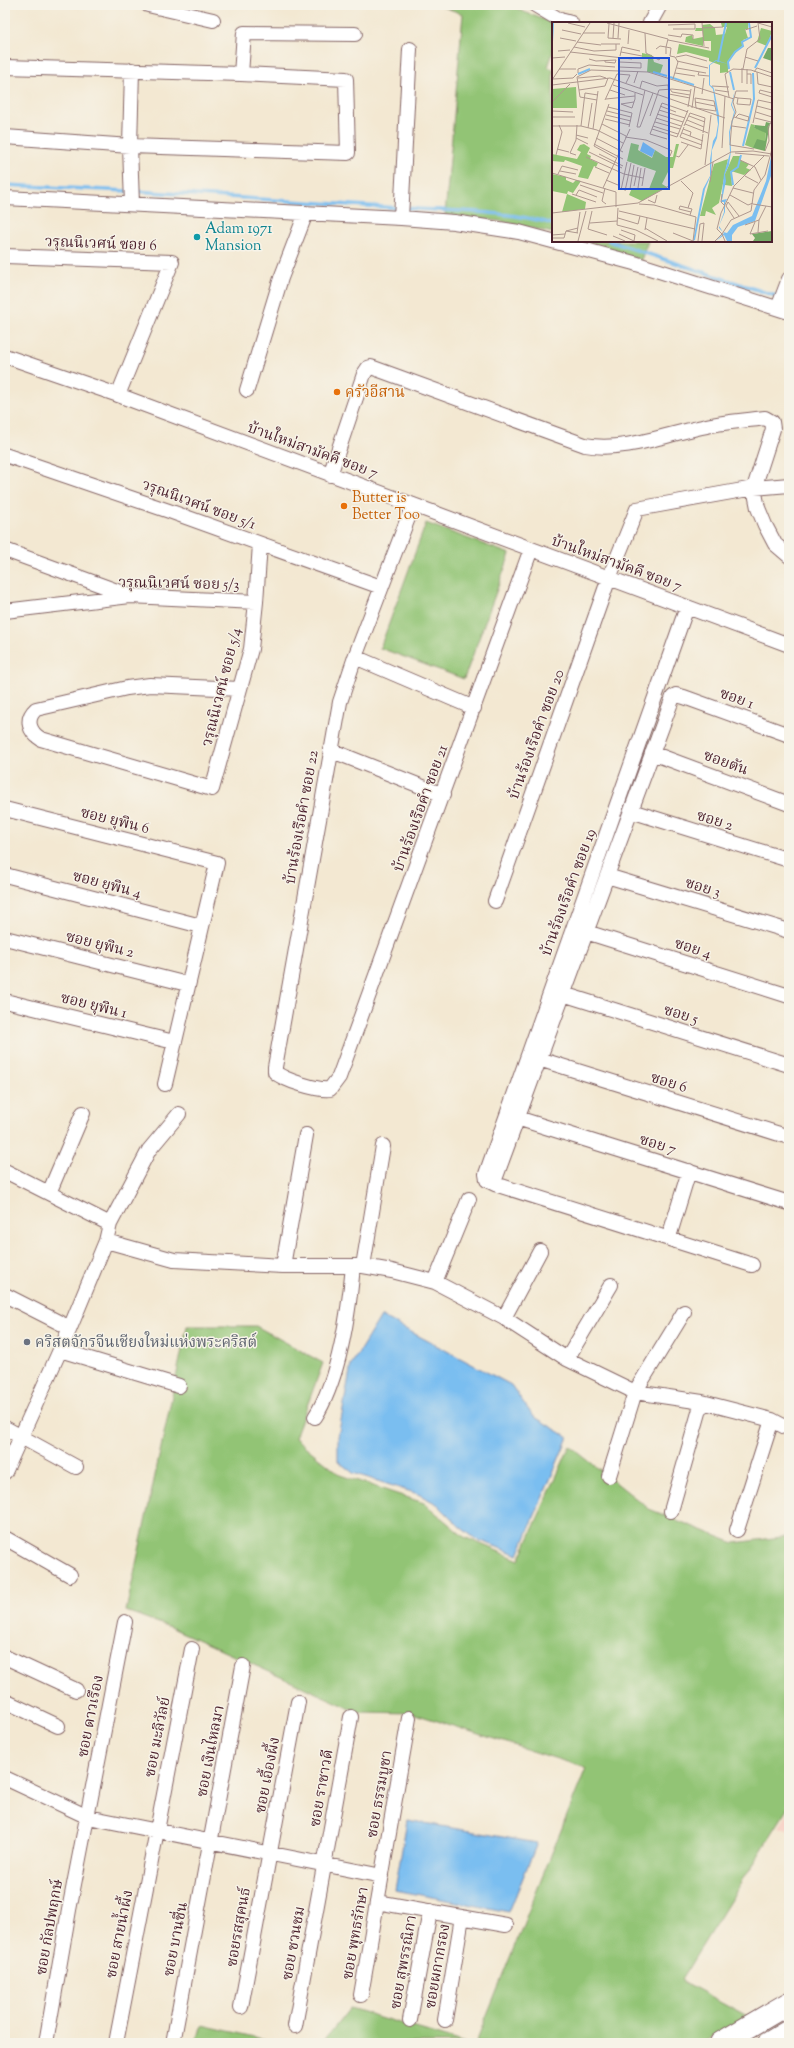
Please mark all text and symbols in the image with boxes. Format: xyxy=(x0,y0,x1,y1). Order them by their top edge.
inset map xyxy=(552,22,772,242)
place label: Adam 1971 Mansion xyxy=(205,219,272,257)
street label: วรุณนิเวศน์ ซอย 6 xyxy=(45,231,157,257)
marker: Adam 1971 Mansion xyxy=(192,232,202,242)
place label: ครัวอีสาน xyxy=(345,383,405,404)
marker: ครัวอีสาน xyxy=(332,387,342,397)
street label: บ้านใหม่สามัคคี ซอย 7 xyxy=(244,416,382,485)
street label: วรุณนิเวศน์ ซอย 5/1 xyxy=(138,474,259,536)
place label: Butter is Better Too xyxy=(352,488,420,526)
marker: Butter is Better Too xyxy=(339,501,349,511)
street label: บ้านใหม่สามัคคี ซอย 7 xyxy=(548,529,686,598)
street label: วรุณนิเวศน์ ซอย 5/3 xyxy=(118,572,240,596)
street label: วรุณนิเวศน์ ซอย 5/4 xyxy=(197,625,247,749)
street label: บ้านร้องเรือคำ ซอย 20 xyxy=(504,667,571,802)
street label: ซอย 1 xyxy=(716,684,757,715)
street label: บ้านร้องเรือคำ ซอย 21 xyxy=(389,742,454,875)
street label: ซอยตัน xyxy=(700,746,751,781)
street label: บ้านร้องเรือคำ ซอย 22 xyxy=(280,749,325,886)
street label: ซอย ยุพิน 6 xyxy=(78,803,151,840)
street label: ซอย 2 xyxy=(694,806,735,837)
street label: บ้านร้องเรือคำ ซอย 19 xyxy=(537,826,602,959)
street label: ซอย ยุพิน 4 xyxy=(70,866,144,905)
street label: ซอย 3 xyxy=(682,873,723,904)
street label: ซอย ยุพิน 2 xyxy=(63,927,136,964)
street label: ซอย 4 xyxy=(671,934,714,965)
street label: ซอย ยุพิน 1 xyxy=(58,988,129,1025)
street label: ซอย 5 xyxy=(661,1000,700,1031)
street label: ซอย 6 xyxy=(648,1068,690,1099)
street label: ซอย 7 xyxy=(637,1130,679,1161)
place label: คริสตจักรจีนเชียงใหม่แห่งพระคริสต์ xyxy=(35,1331,257,1354)
marker: คริสตจักรจีนเชียงใหม่แห่งพระคริสต์ xyxy=(22,1337,32,1347)
street label: ซอย ดาวเรือง xyxy=(73,1673,110,1759)
street label: ซอย มะลิวัลย์ xyxy=(139,1695,177,1779)
street label: ซอย เงินไหลมา xyxy=(190,1703,231,1799)
street label: ซอย เอื้องผึ้ง xyxy=(249,1735,286,1815)
street label: ซอย ราชาวดี xyxy=(305,1748,340,1829)
street label: ซอย ธรรมบูชา xyxy=(362,1749,399,1840)
street label: ซอย กัลปพฤกษ์ xyxy=(31,1877,69,1977)
street label: ซอยรสสุคนธ์ xyxy=(221,1885,257,1969)
street label: ซอย พุทธรักษา xyxy=(338,1885,375,1981)
street label: ซอย สายน้ำผึ้ง xyxy=(100,1888,139,1980)
street label: ซอย บานชื่น xyxy=(157,1900,194,1978)
street label: ซอย ชวนชม xyxy=(278,1905,311,1982)
street label: ซอย สุพรรณิกา xyxy=(386,1914,423,2011)
street label: ซอยผกากรอง xyxy=(421,1922,456,2010)

